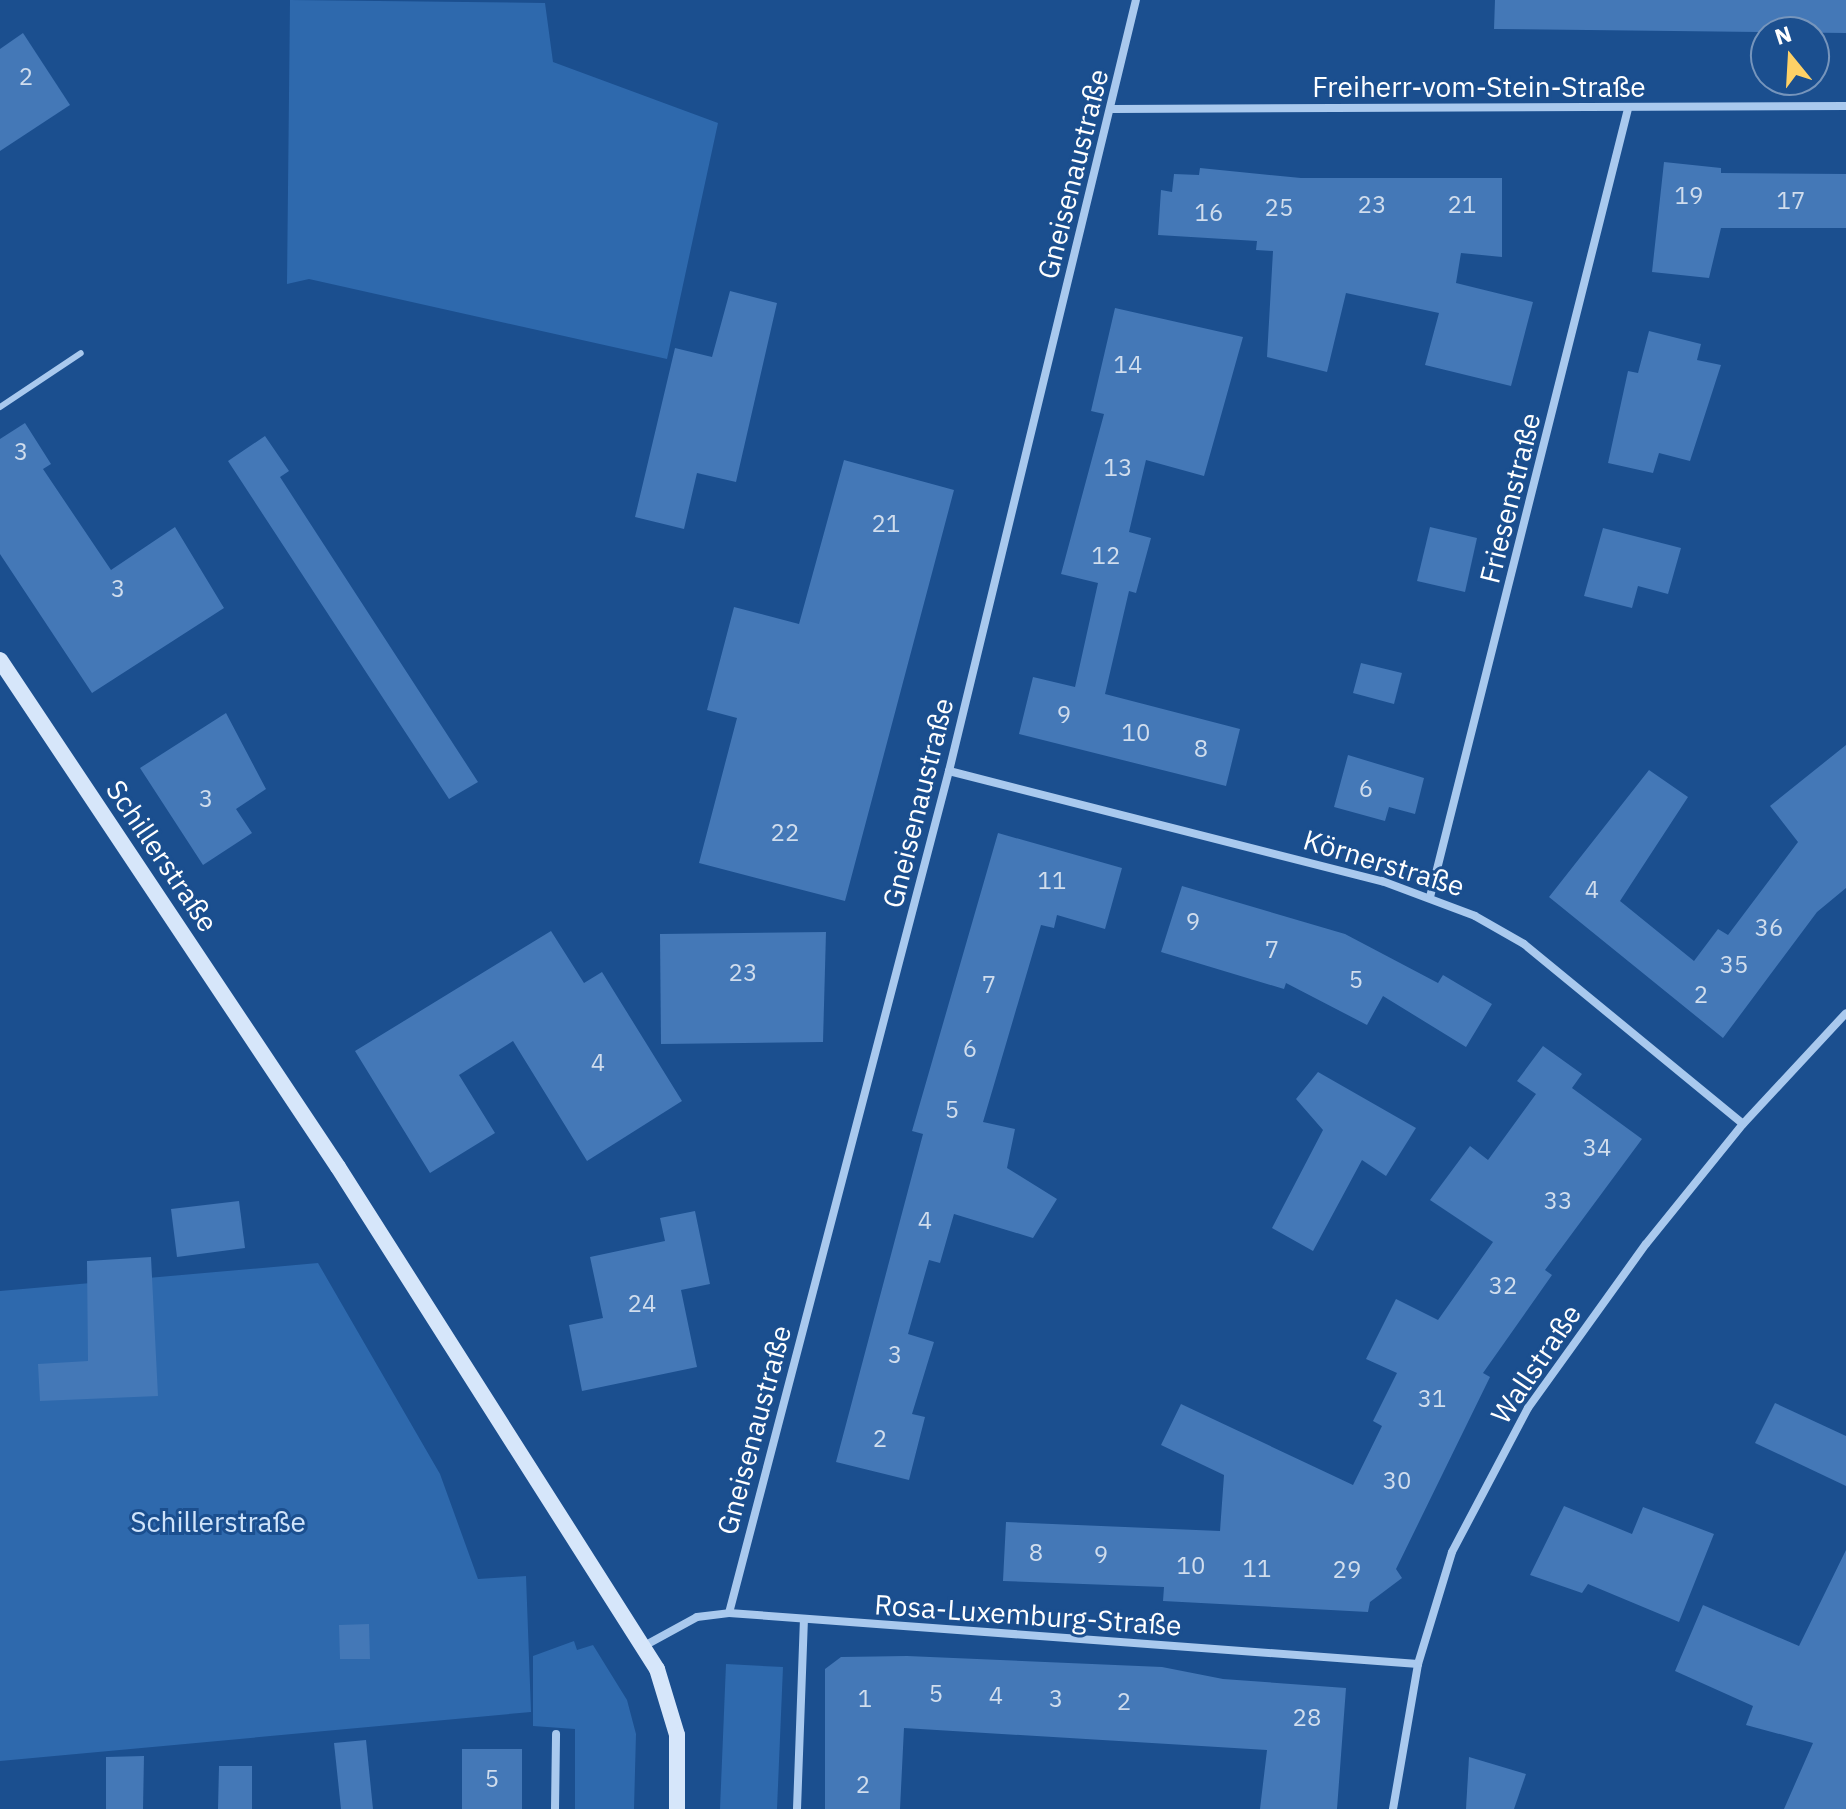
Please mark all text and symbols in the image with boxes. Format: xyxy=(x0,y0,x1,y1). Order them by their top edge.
north arrow xyxy=(1750,16,1830,96)
text: N xyxy=(1771,18,1795,51)
house number: 2 xyxy=(19,63,33,91)
street label: Gneisenaustraße xyxy=(1031,66,1115,282)
street label: Freiherr-vom-Stein-Straße xyxy=(1312,70,1646,104)
house number: 19 xyxy=(1675,182,1703,210)
house number: 17 xyxy=(1777,187,1805,215)
house number: 23 xyxy=(1358,191,1386,219)
house number: 21 xyxy=(1448,191,1476,219)
house number: 25 xyxy=(1265,194,1293,222)
house number: 16 xyxy=(1195,199,1223,227)
house number: 14 xyxy=(1114,351,1142,379)
street label: Friesenstraße xyxy=(1473,409,1547,587)
house number: 3 xyxy=(14,438,28,466)
house number: 13 xyxy=(1104,454,1132,482)
house number: 21 xyxy=(872,510,900,538)
house number: 12 xyxy=(1092,542,1120,570)
house number: 3 xyxy=(111,575,125,603)
street label: Gneisenaustraße xyxy=(876,695,960,911)
house number: 9 xyxy=(1057,701,1071,729)
house number: 10 xyxy=(1122,719,1150,747)
house number: 8 xyxy=(1194,735,1208,763)
street label: Schillerstraße xyxy=(99,774,225,938)
house number: 6 xyxy=(1359,775,1373,803)
house number: 3 xyxy=(199,785,213,813)
house number: 22 xyxy=(771,819,799,847)
street label: Körnerstraße xyxy=(1300,823,1468,903)
house number: 11 xyxy=(1038,867,1066,895)
house number: 4 xyxy=(1585,876,1599,904)
house number: 9 xyxy=(1186,908,1200,936)
house number: 36 xyxy=(1755,914,1783,942)
house number: 7 xyxy=(1265,936,1279,964)
house number: 35 xyxy=(1720,951,1748,979)
house number: 23 xyxy=(729,959,757,987)
house number: 5 xyxy=(1349,966,1363,994)
house number: 7 xyxy=(982,971,996,999)
house number: 2 xyxy=(1694,981,1708,1009)
house number: 6 xyxy=(963,1035,977,1063)
house number: 4 xyxy=(591,1049,605,1077)
house number: 5 xyxy=(945,1096,959,1124)
house number: 34 xyxy=(1583,1134,1611,1162)
house number: 33 xyxy=(1544,1187,1572,1215)
house number: 4 xyxy=(918,1207,932,1235)
house number: 32 xyxy=(1489,1272,1517,1300)
house number: 24 xyxy=(628,1290,656,1318)
street label: Wallstraße xyxy=(1484,1298,1588,1430)
street label: Gneisenaustraße xyxy=(710,1322,798,1538)
house number: 3 xyxy=(888,1341,902,1369)
house number: 31 xyxy=(1418,1385,1446,1413)
house number: 2 xyxy=(873,1425,887,1453)
house number: 30 xyxy=(1383,1467,1411,1495)
park label: Schillerstraße xyxy=(130,1505,306,1539)
house number: 8 xyxy=(1029,1539,1043,1567)
house number: 9 xyxy=(1094,1541,1108,1569)
house number: 10 xyxy=(1177,1552,1205,1580)
house number: 11 xyxy=(1243,1555,1271,1583)
house number: 29 xyxy=(1333,1556,1361,1584)
street label: Rosa-Luxemburg-Straße xyxy=(873,1588,1183,1642)
house number: 5 xyxy=(929,1680,943,1708)
house number: 4 xyxy=(989,1682,1003,1710)
house number: 1 xyxy=(858,1685,872,1713)
house number: 3 xyxy=(1049,1685,1063,1713)
house number: 2 xyxy=(1117,1688,1131,1716)
house number: 28 xyxy=(1293,1704,1321,1732)
house number: 5 xyxy=(485,1765,499,1793)
house number: 2 xyxy=(856,1771,870,1799)

